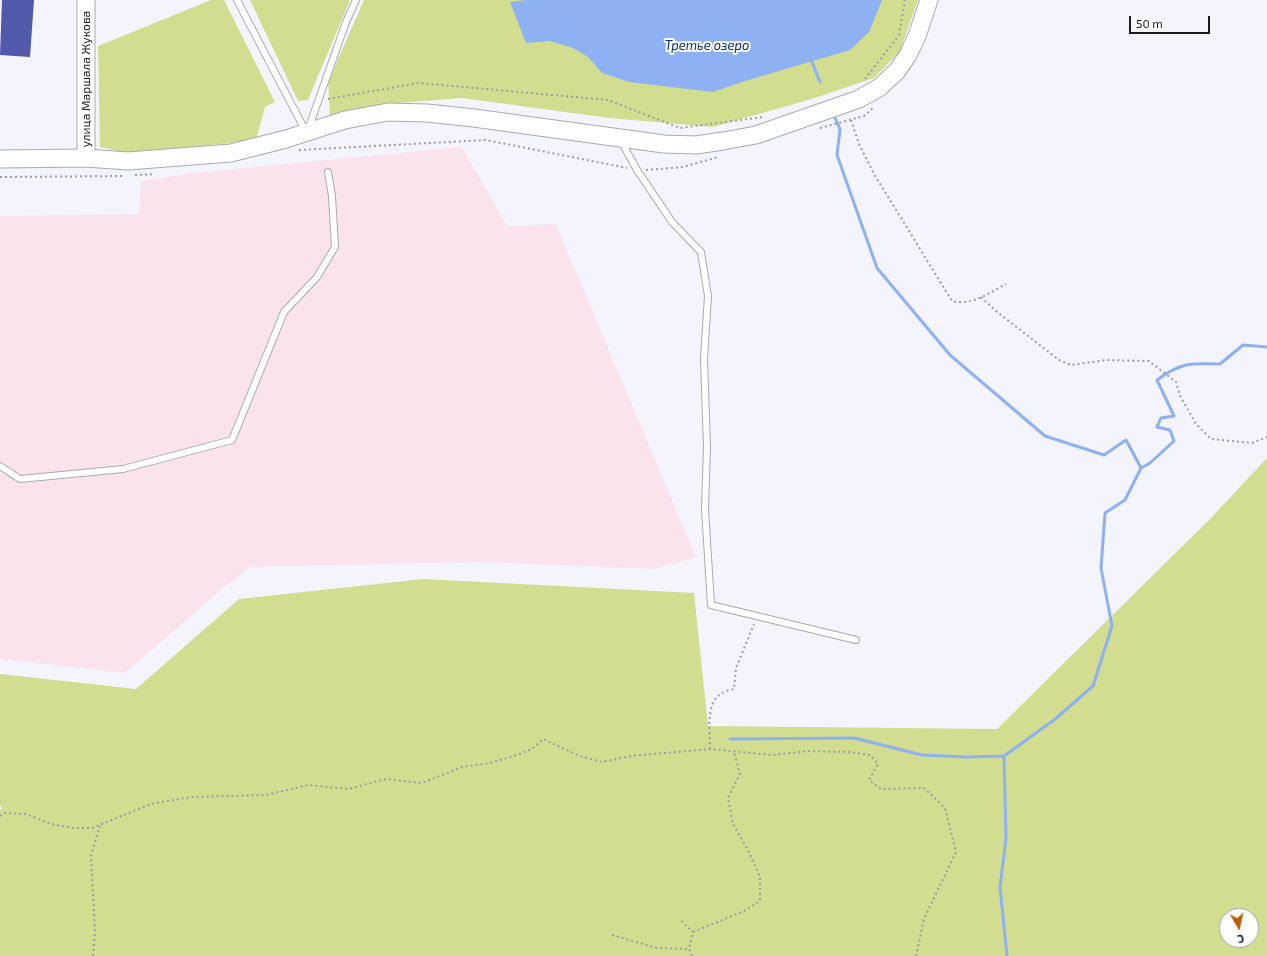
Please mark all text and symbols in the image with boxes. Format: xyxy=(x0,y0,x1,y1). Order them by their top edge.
scale bar xyxy=(1131,8,1212,34)
street label: улица Маршала Жукова xyxy=(79,11,93,147)
text: 50 m xyxy=(1136,16,1163,30)
water label: Третье озеро xyxy=(665,38,749,54)
north arrow xyxy=(1219,908,1259,948)
text: С xyxy=(1237,932,1245,946)

